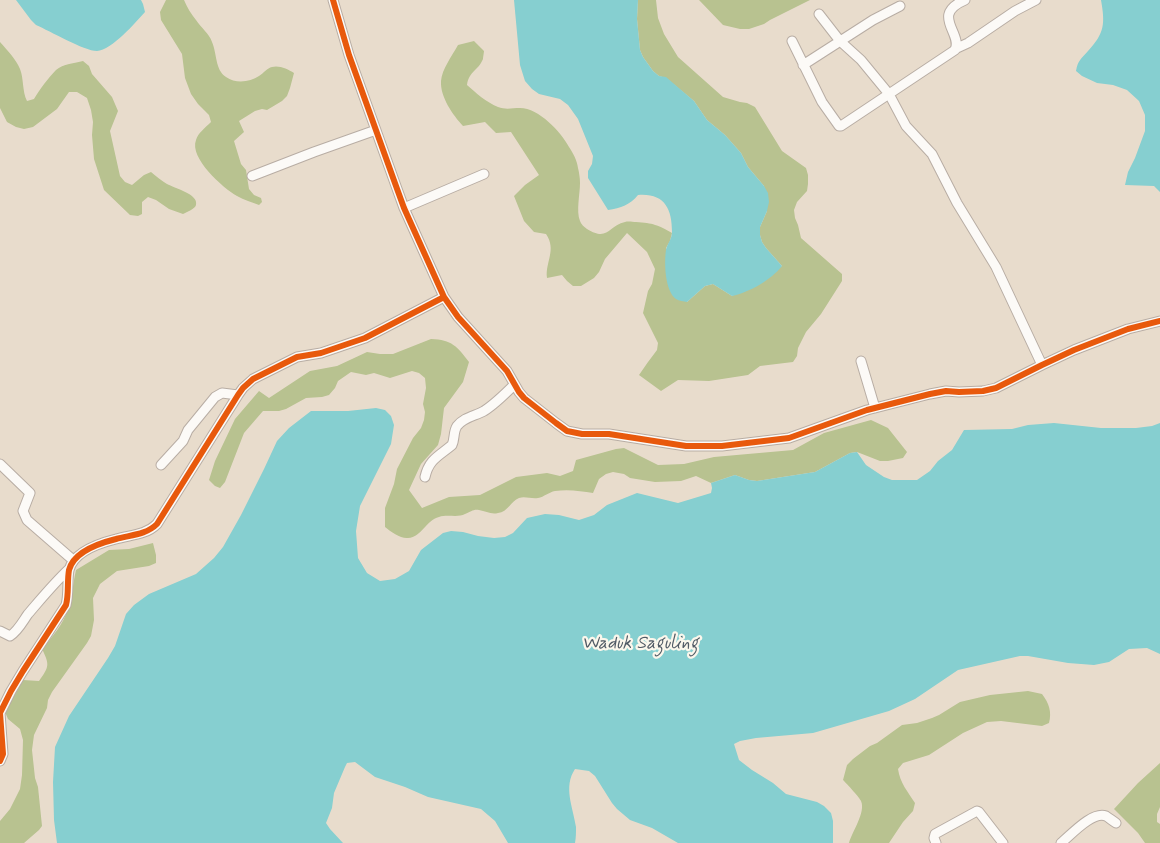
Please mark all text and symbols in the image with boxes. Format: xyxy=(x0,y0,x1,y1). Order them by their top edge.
water label: Waduk Saguling xyxy=(582,633,698,655)

